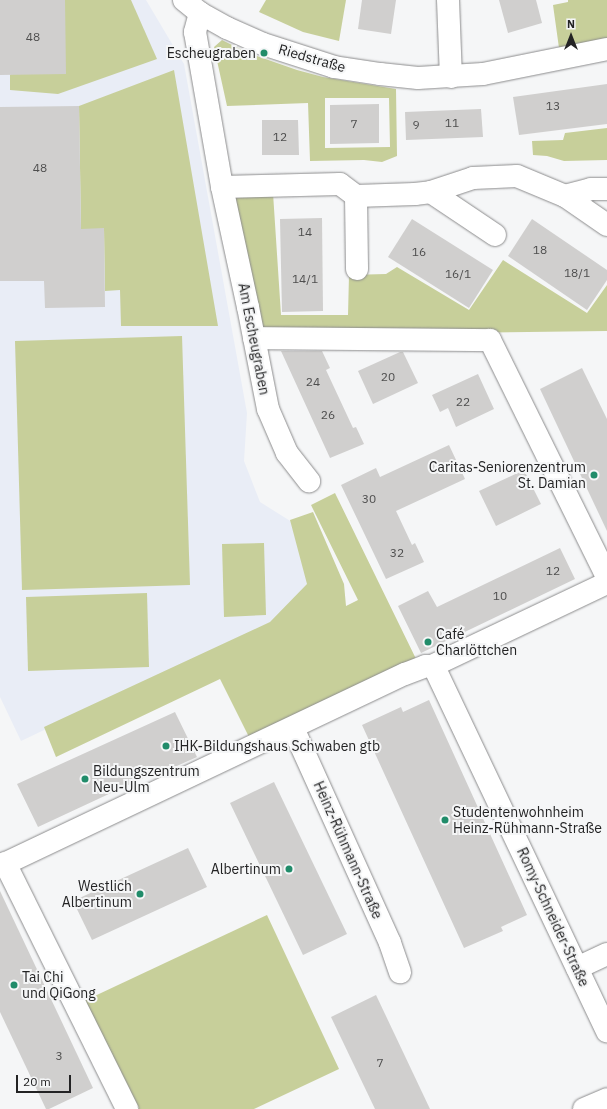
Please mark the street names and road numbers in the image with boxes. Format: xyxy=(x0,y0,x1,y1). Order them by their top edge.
street label: Riedstraße xyxy=(276,40,348,76)
street label: Am Escheugraben xyxy=(235,282,273,396)
street label: Heinz-Rühmann-Straße xyxy=(310,779,386,921)
street label: Romy-Schneider-Straße xyxy=(513,845,593,989)

